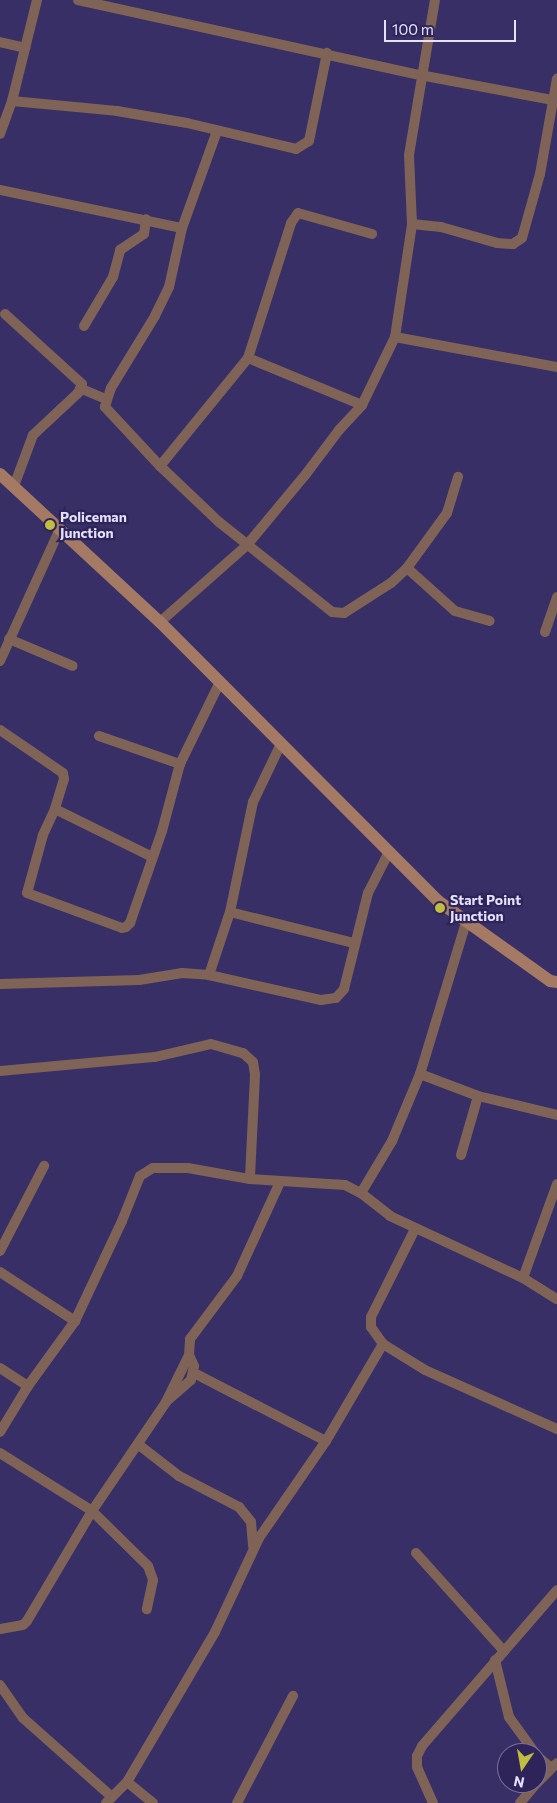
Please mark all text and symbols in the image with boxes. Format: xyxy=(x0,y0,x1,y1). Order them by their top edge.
scale bar xyxy=(387,10,520,42)
text: 100 m xyxy=(392,20,434,38)
place label: Policeman Junction xyxy=(60,509,127,542)
marker: Policeman Junction xyxy=(44,519,56,531)
place label: Start Point Junction xyxy=(450,892,521,924)
marker: Start Point Junction xyxy=(434,902,446,914)
north arrow xyxy=(497,1743,547,1793)
text: N xyxy=(512,1773,526,1792)

